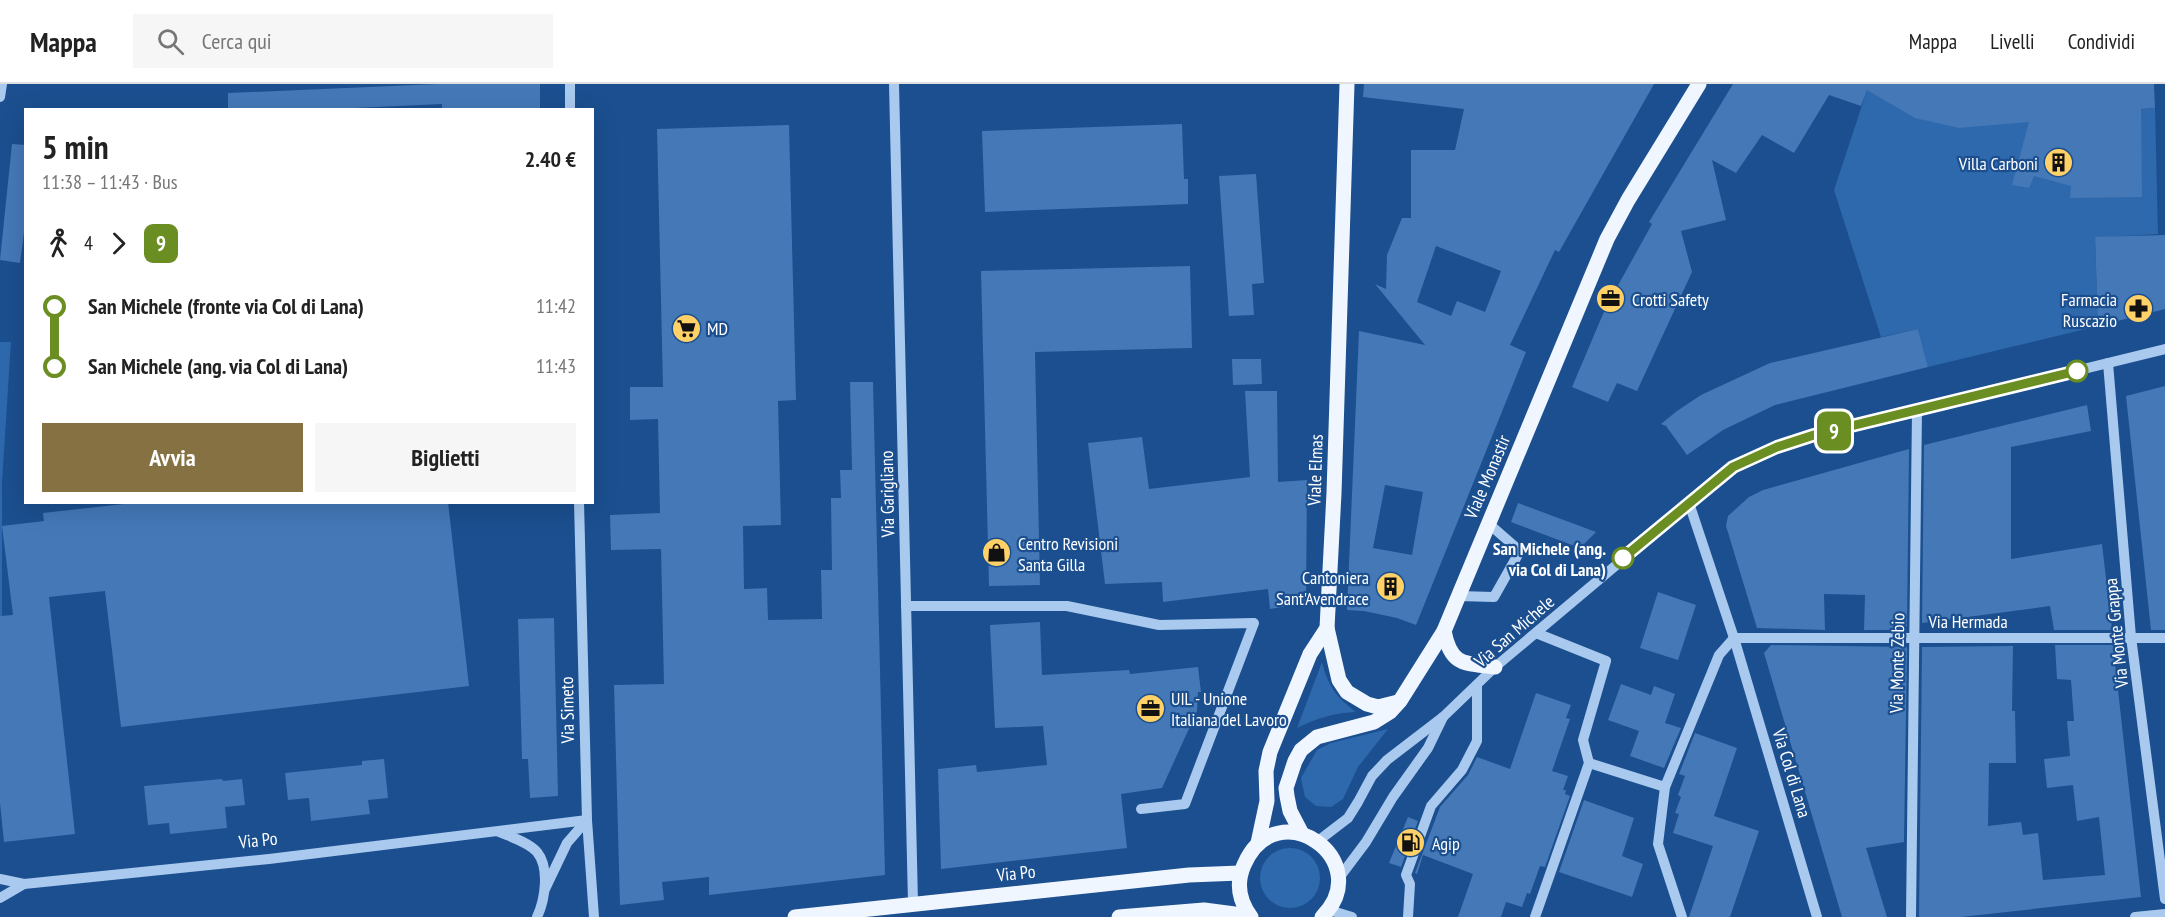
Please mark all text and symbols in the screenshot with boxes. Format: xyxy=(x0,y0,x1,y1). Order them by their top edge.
search box xyxy=(133,14,553,68)
text: Mappa xyxy=(30,23,97,60)
icon: search xyxy=(154,25,187,58)
text: Cerca qui xyxy=(202,27,271,55)
text: Mappa xyxy=(1909,28,1957,55)
text: Livelli xyxy=(1990,28,2035,55)
text: Condividi xyxy=(2068,28,2135,55)
text: 5 min xyxy=(42,125,109,168)
text: 2.40 € xyxy=(525,145,576,173)
building icon: Villa Carboni xyxy=(2043,147,2075,179)
place label: Villa Carboni xyxy=(1958,152,2038,175)
text: 11:38 – 11:43 · Bus xyxy=(42,169,177,195)
icon: walk xyxy=(42,227,75,260)
icon: forward xyxy=(102,227,135,260)
text: 4 xyxy=(84,230,93,256)
text: 9 xyxy=(156,230,166,257)
office icon: Crotti Safety xyxy=(1595,283,1627,315)
place label: Crotti Safety xyxy=(1632,288,1709,311)
place label: Farmacia Ruscazio xyxy=(2061,288,2117,332)
text: San Michele (fronte via Col di Lana) xyxy=(88,292,364,320)
text: 11:42 xyxy=(536,293,576,319)
pharmacy icon: Farmacia Ruscazio xyxy=(2122,293,2154,325)
supermarket icon: MD xyxy=(670,312,702,344)
place label: MD xyxy=(707,317,728,340)
text: San Michele (ang. via Col di Lana) xyxy=(88,352,348,380)
text: 11:43 xyxy=(536,353,576,379)
unlabelled marker xyxy=(2066,360,2088,382)
line badge: 9 xyxy=(1814,412,1854,450)
text: 9 xyxy=(1829,418,1839,445)
button: Avvia xyxy=(42,423,303,492)
button: Biglietti xyxy=(315,423,576,492)
street label: Viale Monastir xyxy=(1459,431,1515,523)
street label: Viale Elmas xyxy=(1302,434,1328,507)
street label: Via Garigliano xyxy=(875,450,899,539)
place label: Centro Revisioni Santa Gilla xyxy=(1018,532,1118,576)
shop icon: Centro Revisioni Santa Gilla xyxy=(981,537,1013,569)
place label: San Michele (ang. via Col di Lana) xyxy=(1493,537,1606,581)
marker: San Michele (ang. via Col di Lana) xyxy=(1612,547,1634,569)
place label: Cantoniera Sant'Avendrace xyxy=(1276,566,1369,610)
building icon: Cantoniera Sant'Avendrace xyxy=(1374,571,1406,603)
street label: Via Monte Grappa xyxy=(2099,577,2133,690)
street label: Via San Michele xyxy=(1468,590,1559,673)
street label: Via Hermada xyxy=(1927,610,2008,633)
street label: Via Monte Zebio xyxy=(1885,612,1909,714)
street label: Via Simeto xyxy=(555,676,579,745)
place label: UIL - Unione Italiana del Lavoro xyxy=(1171,687,1287,731)
office icon: UIL - Unione Italiana del Lavoro xyxy=(1134,692,1166,724)
street label: Via Col di Lana xyxy=(1767,725,1816,820)
street label: Via Po xyxy=(237,827,279,854)
fuel station icon: Agip xyxy=(1395,827,1427,859)
place label: Agip xyxy=(1432,832,1460,855)
street label: Via Po xyxy=(995,860,1037,887)

